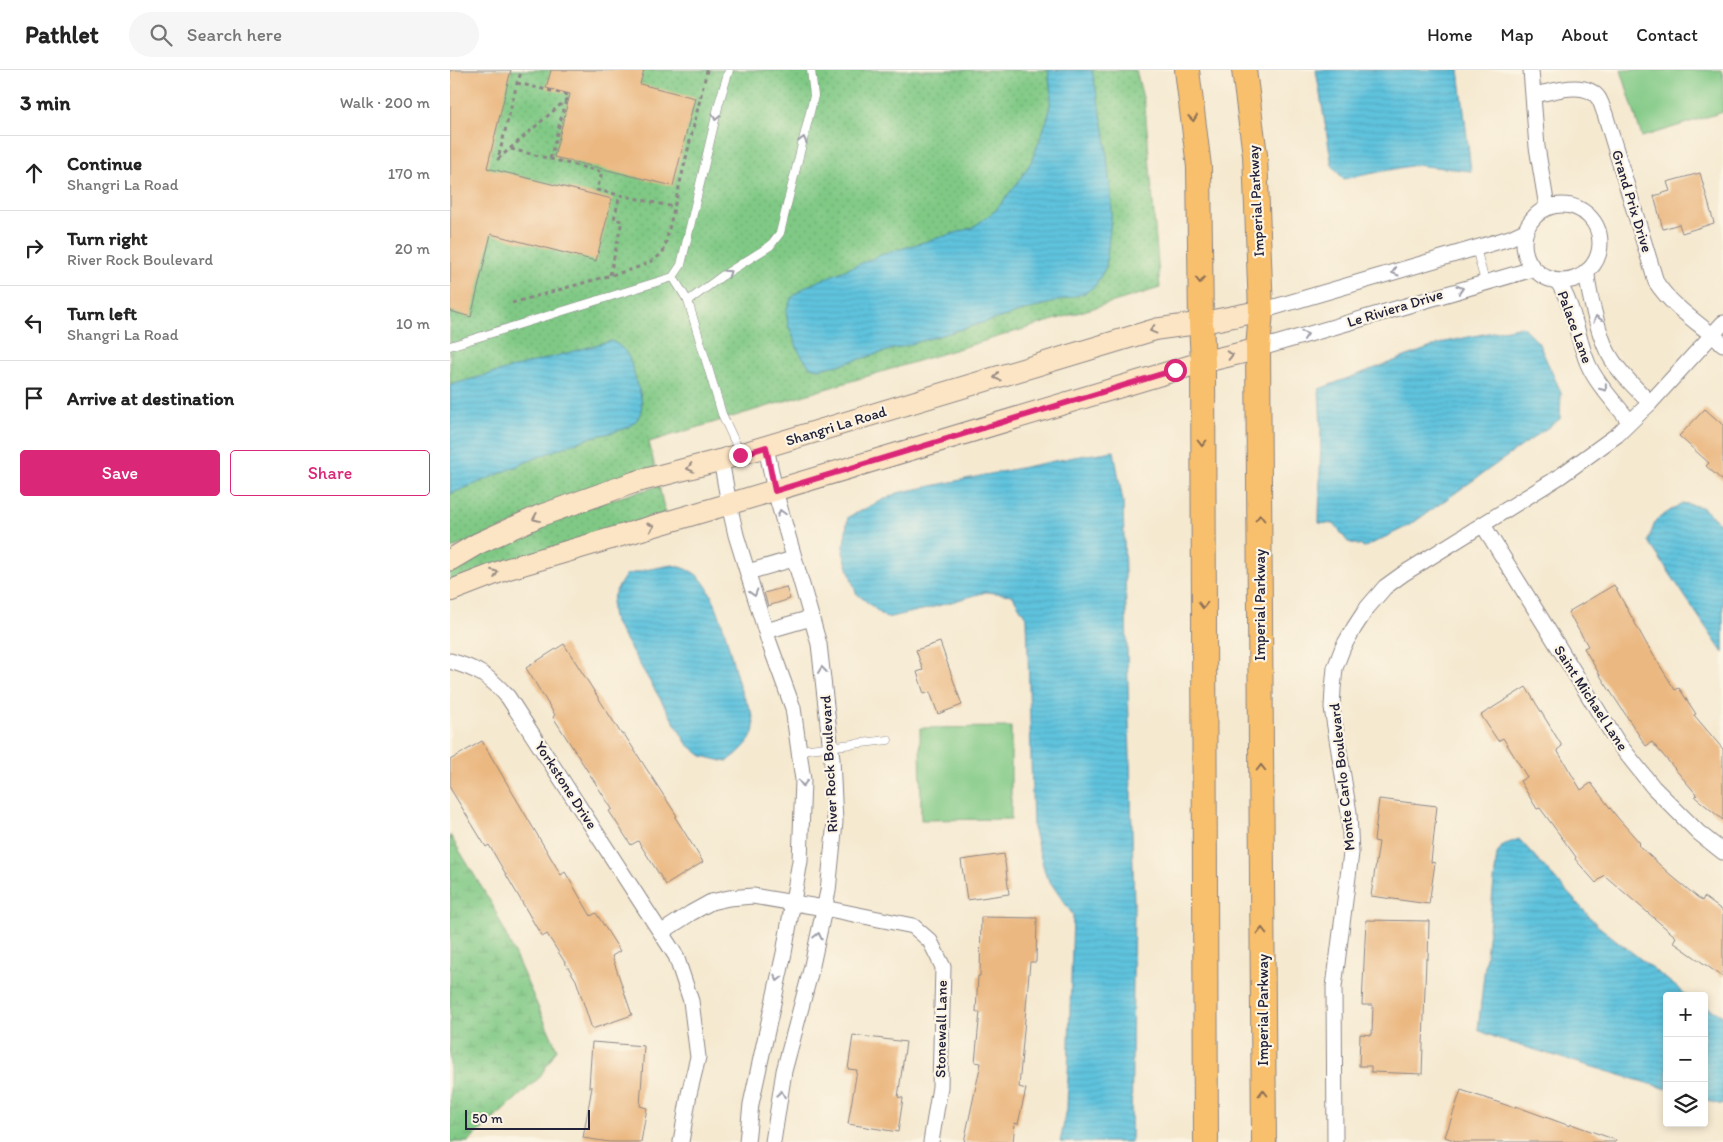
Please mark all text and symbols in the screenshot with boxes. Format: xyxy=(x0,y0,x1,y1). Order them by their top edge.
search box xyxy=(129,12,479,57)
text: Pathlet xyxy=(25,20,99,49)
icon: search xyxy=(147,21,175,49)
text: Search here xyxy=(187,23,282,46)
text: Home xyxy=(1427,24,1473,46)
text: Map xyxy=(1501,24,1534,46)
text: About xyxy=(1562,24,1608,46)
text: Contact xyxy=(1636,24,1698,46)
text: 3 min xyxy=(20,90,70,115)
text: Walk · 200 m xyxy=(340,93,430,112)
one-way arrow xyxy=(711,113,722,122)
one-way arrow xyxy=(1187,115,1198,123)
one-way arrow xyxy=(797,135,808,144)
street label: Imperial Parkway xyxy=(1244,145,1268,257)
street label: Grand Prix Drive xyxy=(1608,148,1656,254)
text: Continue xyxy=(67,152,142,175)
icon: ahead xyxy=(20,159,48,187)
text: 170 m xyxy=(388,164,430,183)
text: Shangri La Road xyxy=(67,175,179,194)
text: Turn right xyxy=(67,227,148,250)
icon: right xyxy=(20,234,48,262)
text: 20 m xyxy=(395,239,430,258)
text: River Rock Boulevard xyxy=(67,250,213,269)
one-way arrow xyxy=(1391,266,1400,276)
one-way arrow xyxy=(722,270,731,279)
one-way arrow xyxy=(1195,277,1205,285)
street label: Le Riviera Drive xyxy=(1345,285,1445,331)
one-way arrow xyxy=(1456,285,1464,295)
street label: Palace Lane xyxy=(1554,288,1596,366)
text: Turn left xyxy=(67,302,137,325)
icon: left xyxy=(20,309,48,337)
text: 10 m xyxy=(396,314,430,333)
one-way arrow xyxy=(1593,316,1603,324)
one-way arrow xyxy=(1148,324,1157,335)
text: Shangri La Road xyxy=(67,325,179,344)
one-way arrow xyxy=(1300,331,1308,341)
one-way arrow xyxy=(1226,351,1235,361)
route start xyxy=(1164,359,1187,382)
one-way arrow xyxy=(993,371,1002,381)
one-way arrow xyxy=(1598,382,1606,391)
icon: arrive xyxy=(20,384,48,412)
text: Arrive at destination xyxy=(67,387,234,410)
street label: Shangri La Road xyxy=(783,402,889,450)
one-way arrow xyxy=(1197,440,1207,447)
route end xyxy=(729,444,752,467)
button: Save xyxy=(20,450,220,496)
button: Share xyxy=(230,450,430,496)
one-way arrow xyxy=(686,462,695,473)
one-way arrow xyxy=(776,509,787,518)
one-way arrow xyxy=(532,511,541,522)
one-way arrow xyxy=(1255,514,1265,522)
one-way arrow xyxy=(647,522,655,533)
street label: Imperial Parkway xyxy=(1251,549,1269,661)
one-way arrow xyxy=(491,569,499,579)
one-way arrow xyxy=(748,588,758,596)
one-way arrow xyxy=(1198,602,1208,610)
street label: Saint Michael Lane xyxy=(1550,642,1632,754)
one-way arrow xyxy=(817,666,828,674)
street label: River Rock Boulevard xyxy=(816,695,842,833)
street label: Monte Carlo Boulevard xyxy=(1325,702,1359,852)
street label: Yorkstone Drive xyxy=(531,738,601,832)
one-way arrow xyxy=(1256,764,1266,772)
one-way arrow xyxy=(798,779,808,787)
one-way arrow xyxy=(1257,927,1267,934)
one-way arrow xyxy=(812,931,823,940)
street label: Imperial Parkway xyxy=(1254,954,1272,1066)
one-way arrow xyxy=(773,974,784,982)
street label: Stonewall Lane xyxy=(931,980,951,1078)
map controls xyxy=(1663,992,1708,1127)
button: + xyxy=(1663,992,1708,1037)
button: − xyxy=(1663,1037,1708,1082)
button: layers xyxy=(1663,1082,1708,1127)
one-way arrow xyxy=(1258,1089,1268,1097)
one-way arrow xyxy=(775,1090,785,1098)
scale bar xyxy=(465,1107,590,1130)
text: 50 m xyxy=(472,1110,503,1127)

